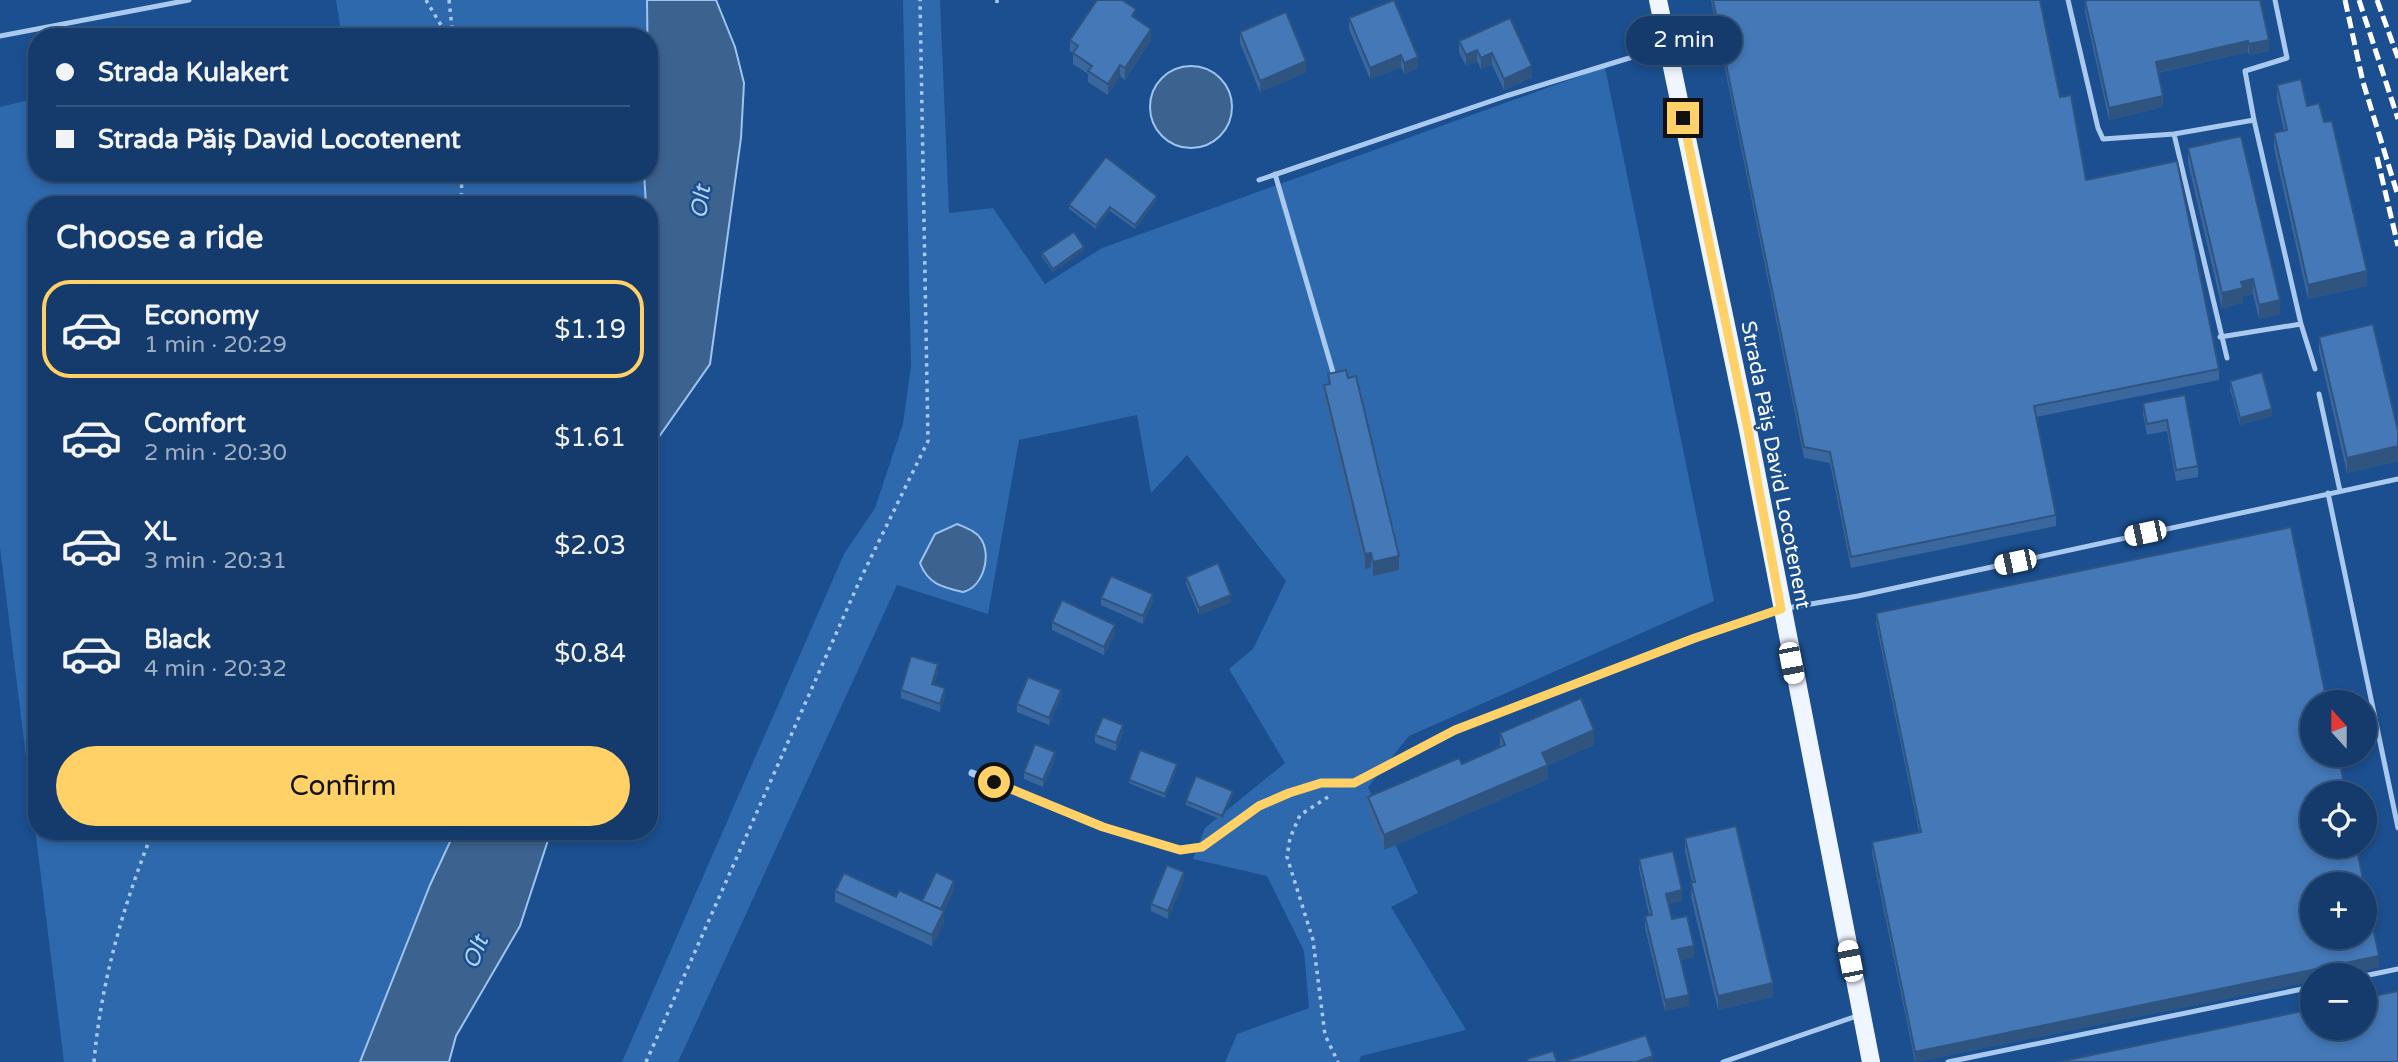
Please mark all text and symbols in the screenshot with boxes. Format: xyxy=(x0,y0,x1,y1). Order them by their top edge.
callout: 2 min xyxy=(1625,17,1741,66)
text: 2 min xyxy=(1653,26,1715,54)
text: Strada Kulakert xyxy=(98,57,289,88)
route end xyxy=(1667,102,1699,134)
text: Strada Păiș David Locotenent xyxy=(98,124,461,155)
water label: Olt xyxy=(685,182,717,220)
text: Choose a ride xyxy=(56,219,263,257)
icon: car xyxy=(60,298,123,361)
text: Economy xyxy=(144,300,259,331)
text: $1.19 xyxy=(554,314,626,345)
street label: Strada Păiș David Locotenent xyxy=(1735,319,1816,611)
text: 1 min · 20:29 xyxy=(144,331,287,359)
icon: car xyxy=(60,406,123,469)
text: Comfort xyxy=(144,408,246,439)
text: $1.61 xyxy=(554,422,626,453)
text: 2 min · 20:30 xyxy=(144,439,287,467)
icon: car xyxy=(60,514,123,577)
text: XL xyxy=(144,516,176,547)
car xyxy=(2123,518,2168,548)
text: $2.03 xyxy=(554,530,626,561)
text: 3 min · 20:31 xyxy=(144,547,287,575)
car xyxy=(1993,547,2038,577)
icon: car xyxy=(60,622,123,685)
text: Black xyxy=(144,624,211,655)
text: $0.84 xyxy=(554,638,626,669)
car xyxy=(1777,640,1806,686)
text: 4 min · 20:32 xyxy=(144,655,287,683)
north arrow xyxy=(2300,690,2376,766)
map controls xyxy=(2300,690,2377,1040)
button: Confirm xyxy=(56,746,630,826)
route start xyxy=(978,766,1010,798)
button: locate xyxy=(2300,781,2377,858)
button: + xyxy=(2300,872,2377,949)
water label: Olt xyxy=(457,930,496,973)
car xyxy=(1836,938,1865,984)
button: − xyxy=(2300,963,2377,1040)

